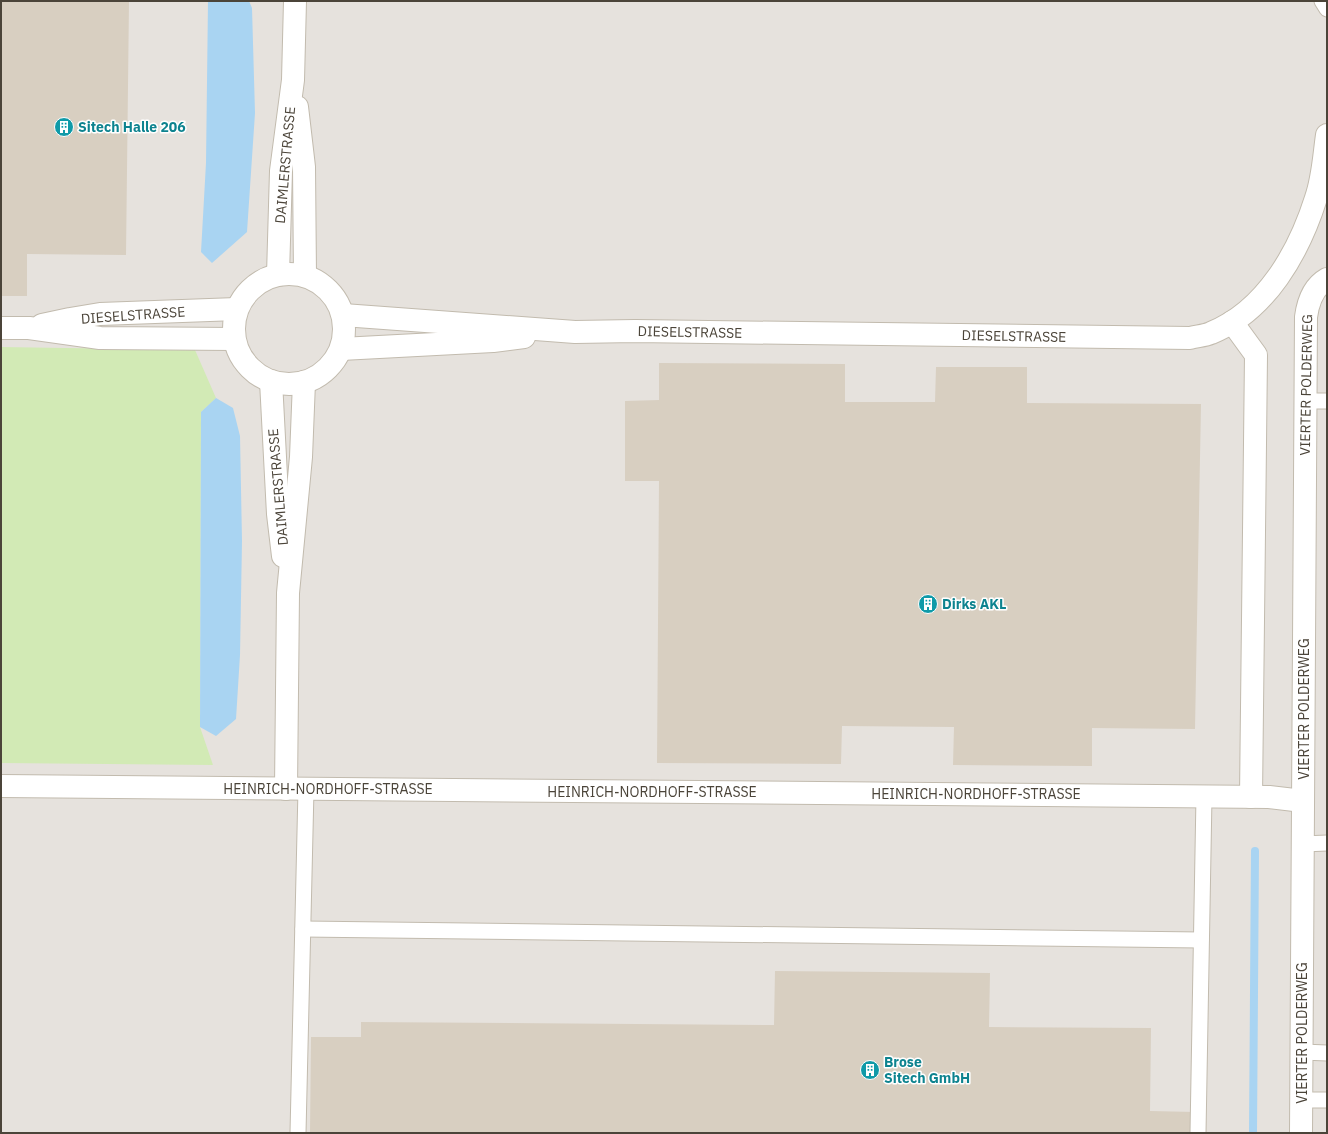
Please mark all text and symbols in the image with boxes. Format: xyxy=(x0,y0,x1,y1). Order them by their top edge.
street label: DAIMLERSTRASSE xyxy=(271,106,299,224)
building icon: Sitech Halle 206 xyxy=(53,116,75,138)
place label: Sitech Halle 206 xyxy=(78,118,186,136)
street label: DIESELSTRASSE xyxy=(80,302,186,328)
street label: VIERTER POLDERWEG xyxy=(1296,314,1316,456)
street label: DIESELSTRASSE xyxy=(638,322,742,342)
street label: DIESELSTRASSE xyxy=(962,326,1066,346)
street label: DAIMLERSTRASSE xyxy=(264,428,292,546)
building icon: Dirks AKL xyxy=(917,593,939,615)
place label: Dirks AKL xyxy=(942,595,1006,613)
street label: VIERTER POLDERWEG xyxy=(1295,638,1313,780)
street label: HEINRICH-NORDHOFF-STRASSE xyxy=(223,780,433,798)
street label: HEINRICH-NORDHOFF-STRASSE xyxy=(547,783,757,801)
street label: HEINRICH-NORDHOFF-STRASSE xyxy=(871,785,1081,803)
street label: VIERTER POLDERWEG xyxy=(1293,962,1311,1104)
place label: Brose Sitech GmbH xyxy=(884,1053,970,1087)
building icon: Brose Sitech GmbH xyxy=(859,1059,881,1081)

